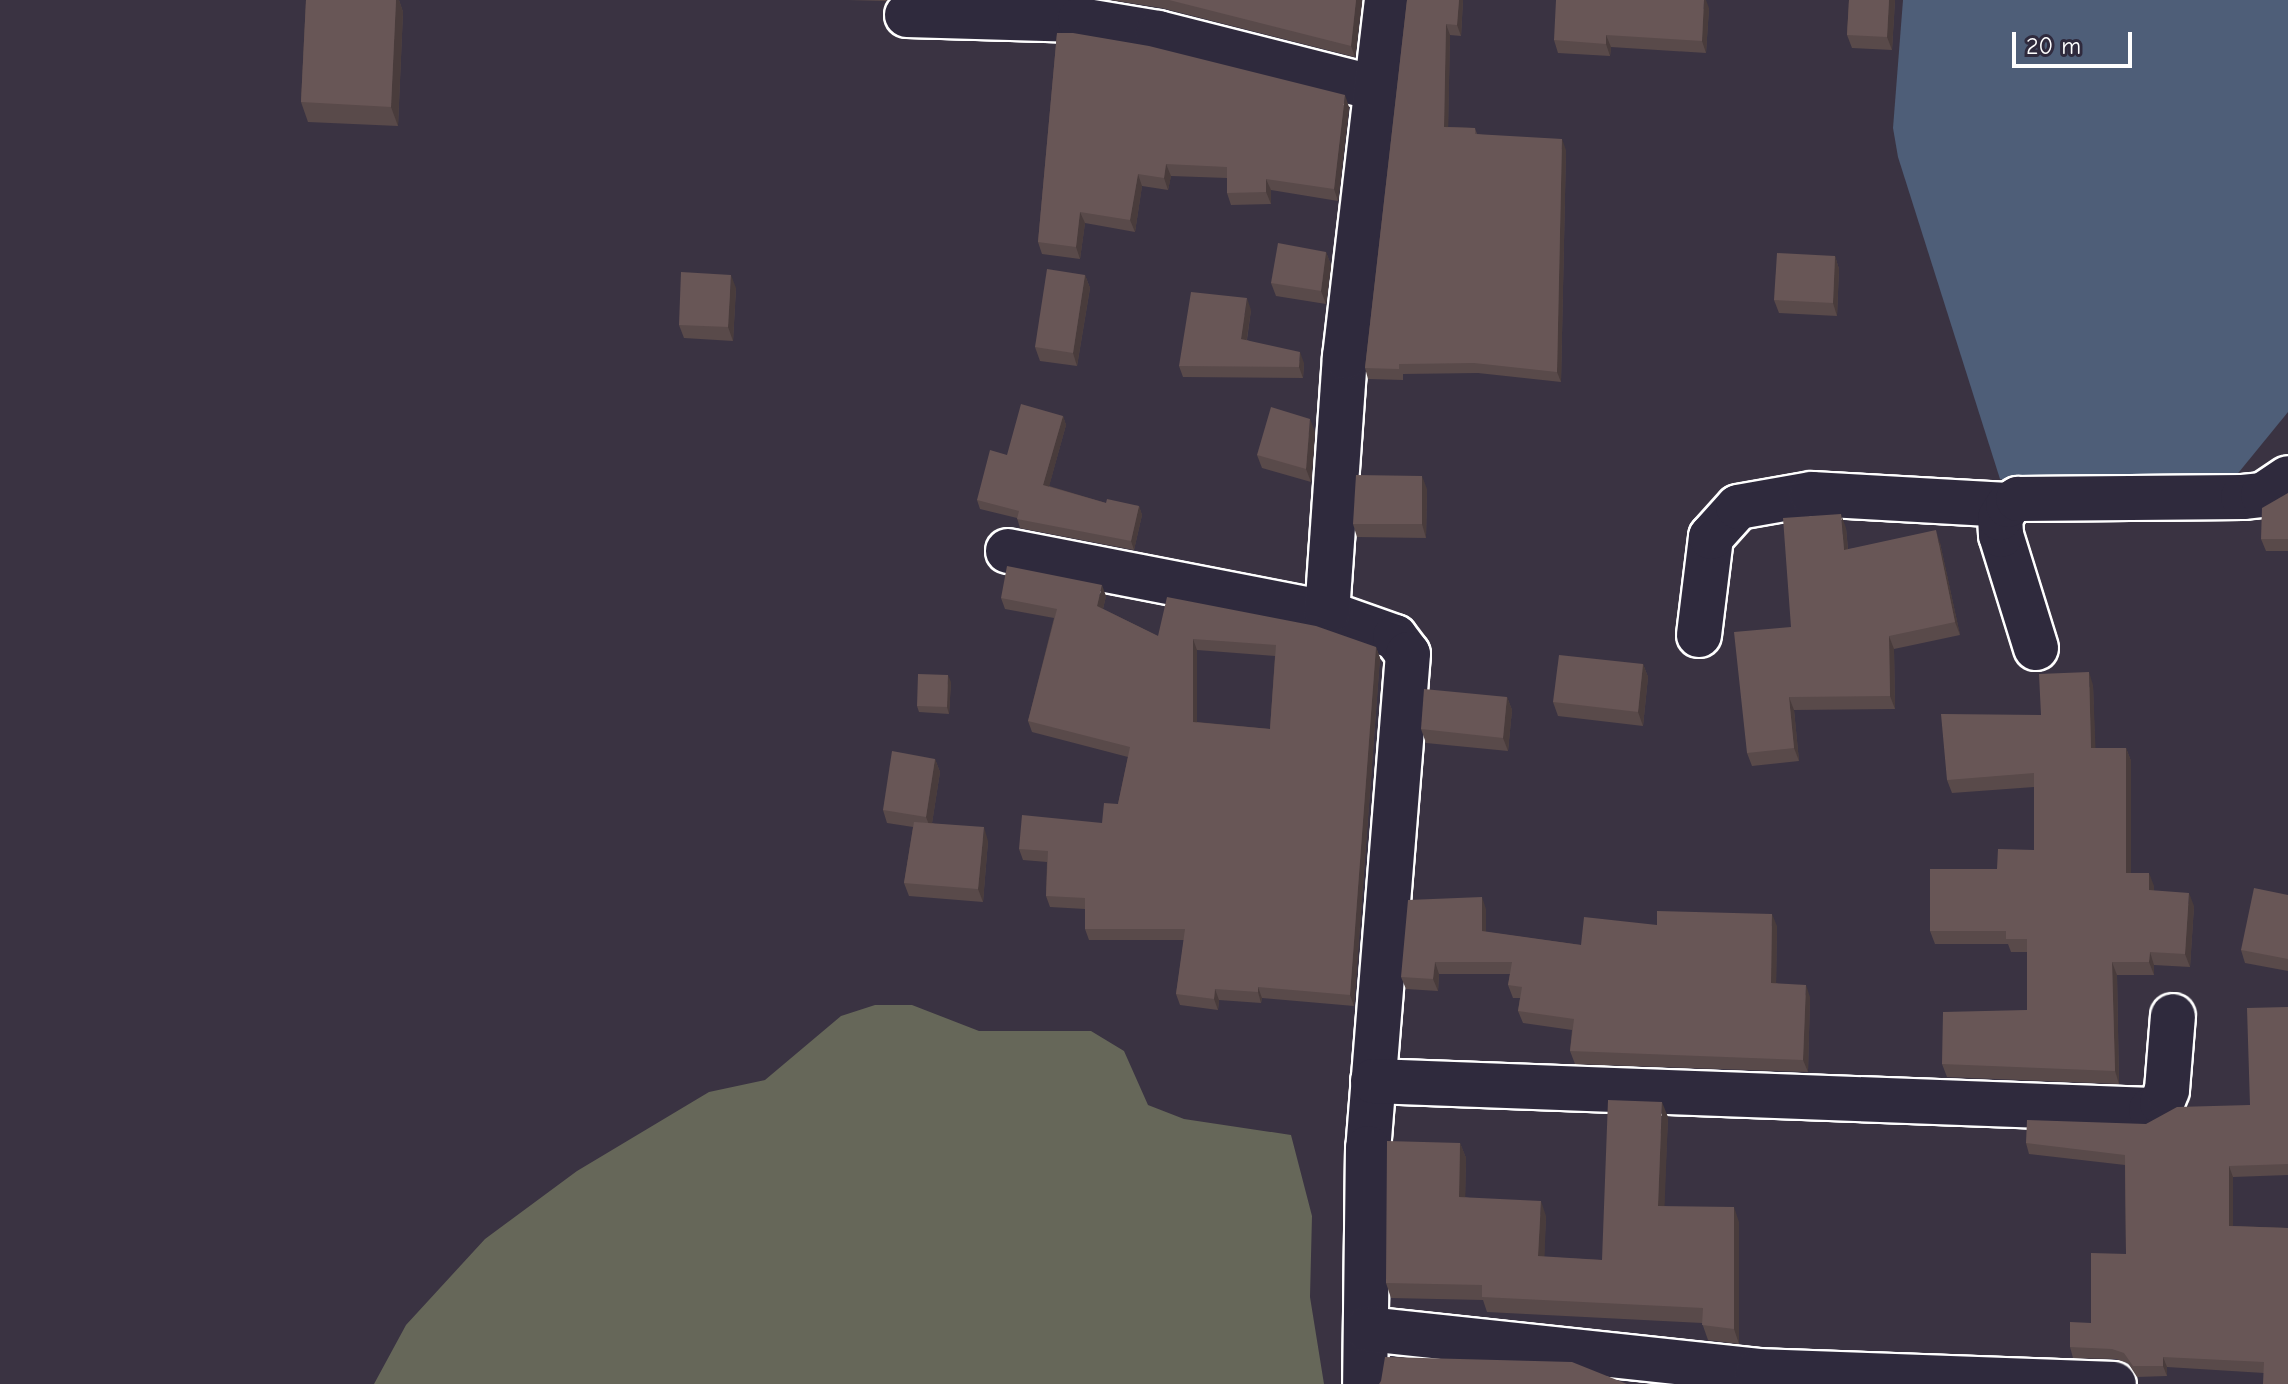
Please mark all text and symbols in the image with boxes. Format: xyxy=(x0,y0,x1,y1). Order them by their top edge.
scale bar xyxy=(2016,16,2136,66)
text: 20 m xyxy=(2026,32,2081,60)

